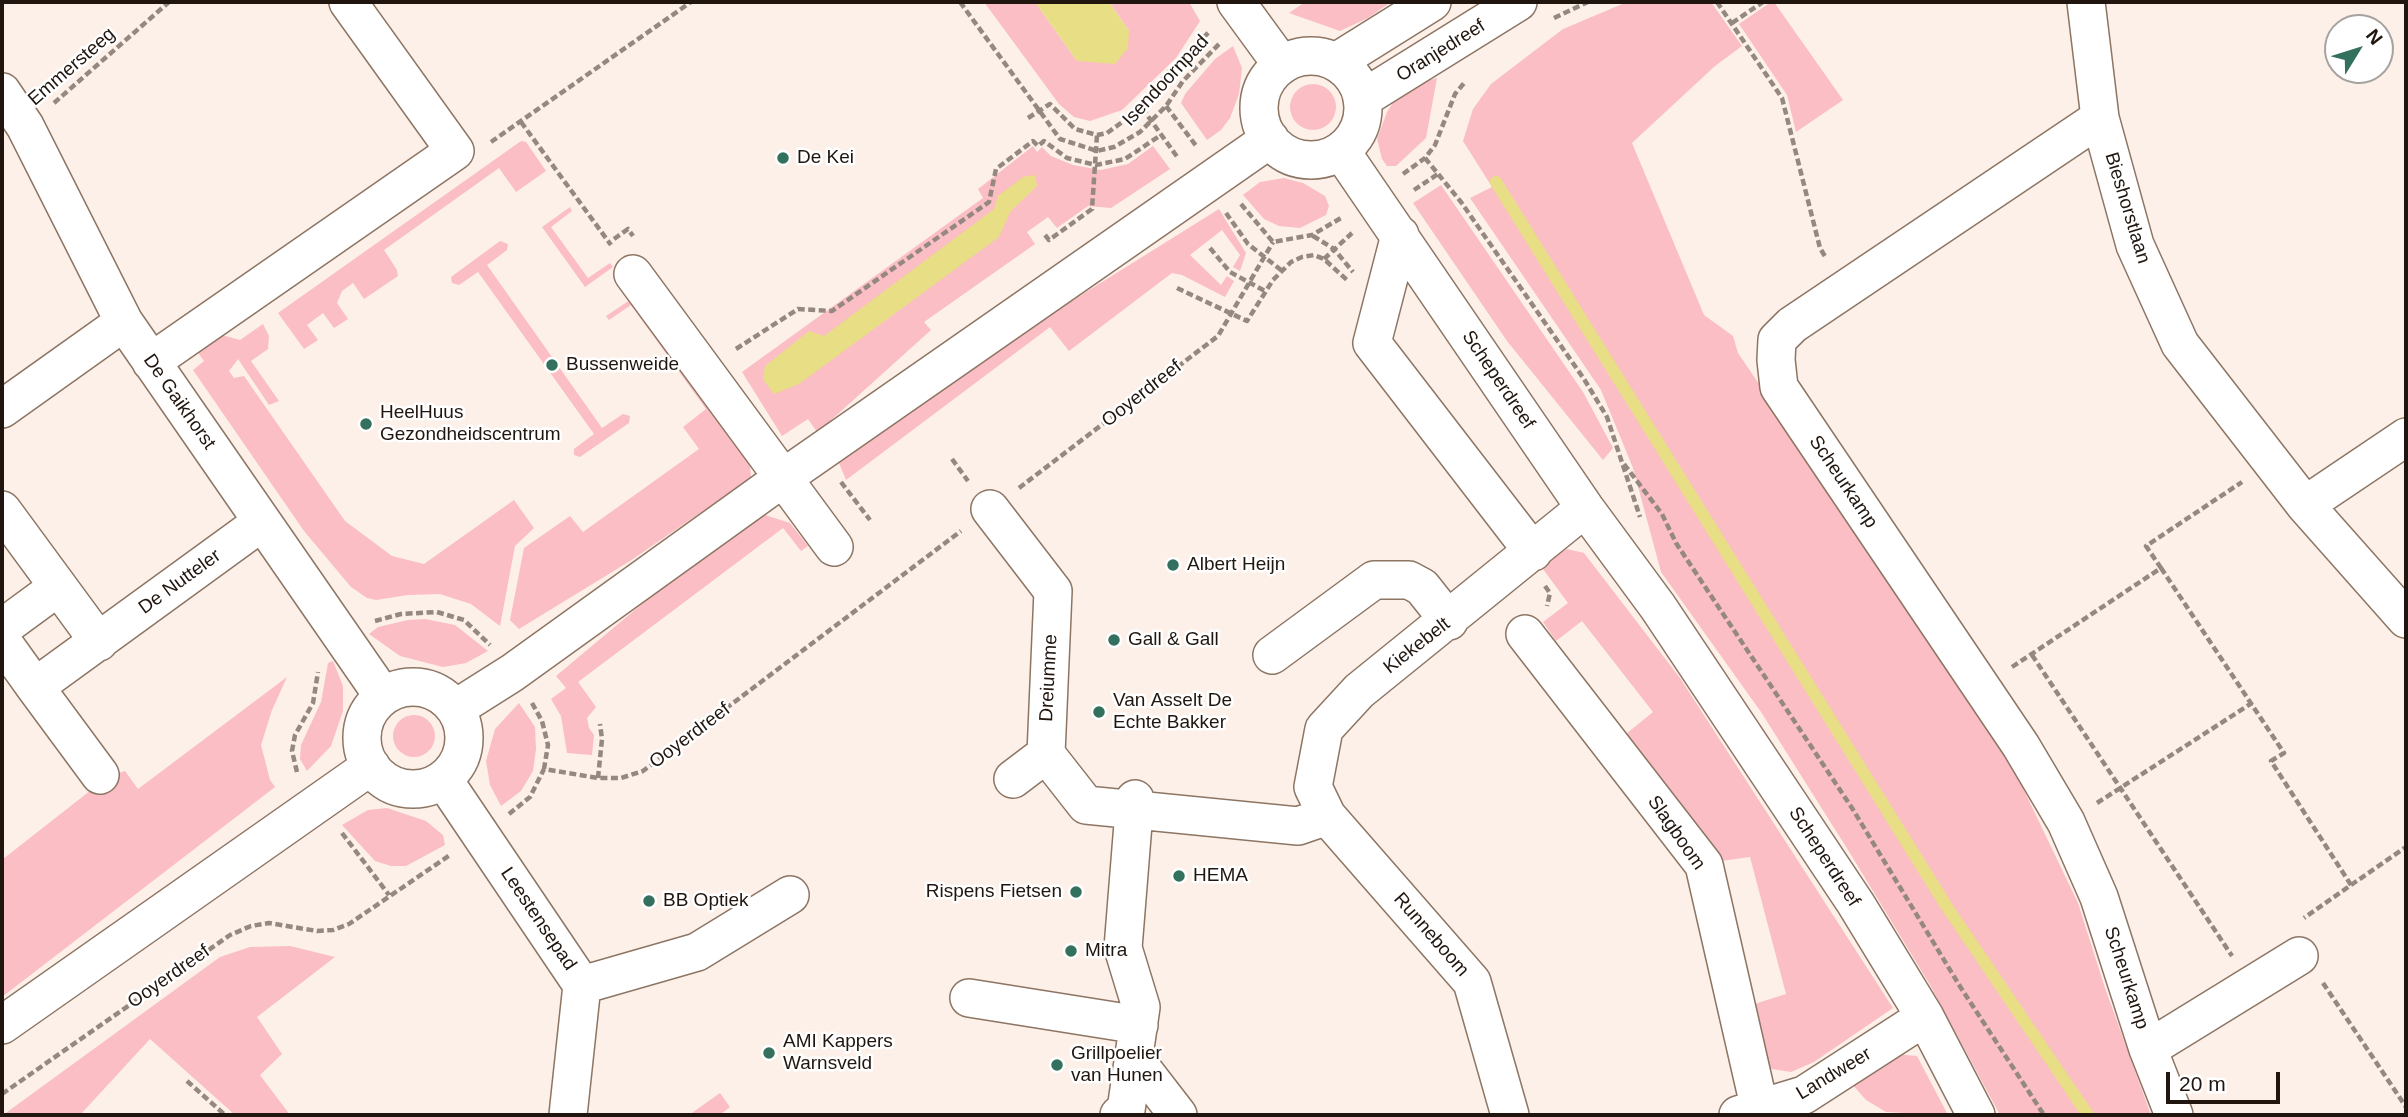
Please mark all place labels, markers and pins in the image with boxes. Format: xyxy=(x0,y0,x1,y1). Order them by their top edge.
place label: De Kei xyxy=(797,147,854,169)
marker: De Kei xyxy=(775,150,791,166)
place label: Bussenweide xyxy=(566,354,679,376)
marker: Bussenweide xyxy=(544,357,560,373)
place label: HeelHuus Gezondheidscentrum xyxy=(380,402,561,446)
marker: HeelHuus Gezondheidscentrum xyxy=(358,416,374,432)
place label: Albert Heijn xyxy=(1187,554,1285,576)
marker: Albert Heijn xyxy=(1165,557,1181,573)
place label: Gall & Gall xyxy=(1128,629,1219,651)
marker: Gall & Gall xyxy=(1106,632,1122,648)
place label: Van Asselt De Echte Bakker xyxy=(1113,690,1232,734)
marker: Van Asselt De Echte Bakker xyxy=(1091,704,1107,720)
place label: HEMA xyxy=(1193,865,1248,887)
marker: HEMA xyxy=(1171,868,1187,884)
place label: Rispens Fietsen xyxy=(926,881,1062,903)
marker: Rispens Fietsen xyxy=(1068,884,1084,900)
place label: BB Optiek xyxy=(663,890,749,912)
marker: BB Optiek xyxy=(641,893,657,909)
place label: Mitra xyxy=(1085,940,1127,962)
marker: Mitra xyxy=(1063,943,1079,959)
place label: AMI Kappers Warnsveld xyxy=(783,1031,893,1075)
place label: Grillpoelier van Hunen xyxy=(1071,1043,1163,1087)
marker: AMI Kappers Warnsveld xyxy=(761,1045,777,1061)
marker: Grillpoelier van Hunen xyxy=(1049,1057,1065,1073)

